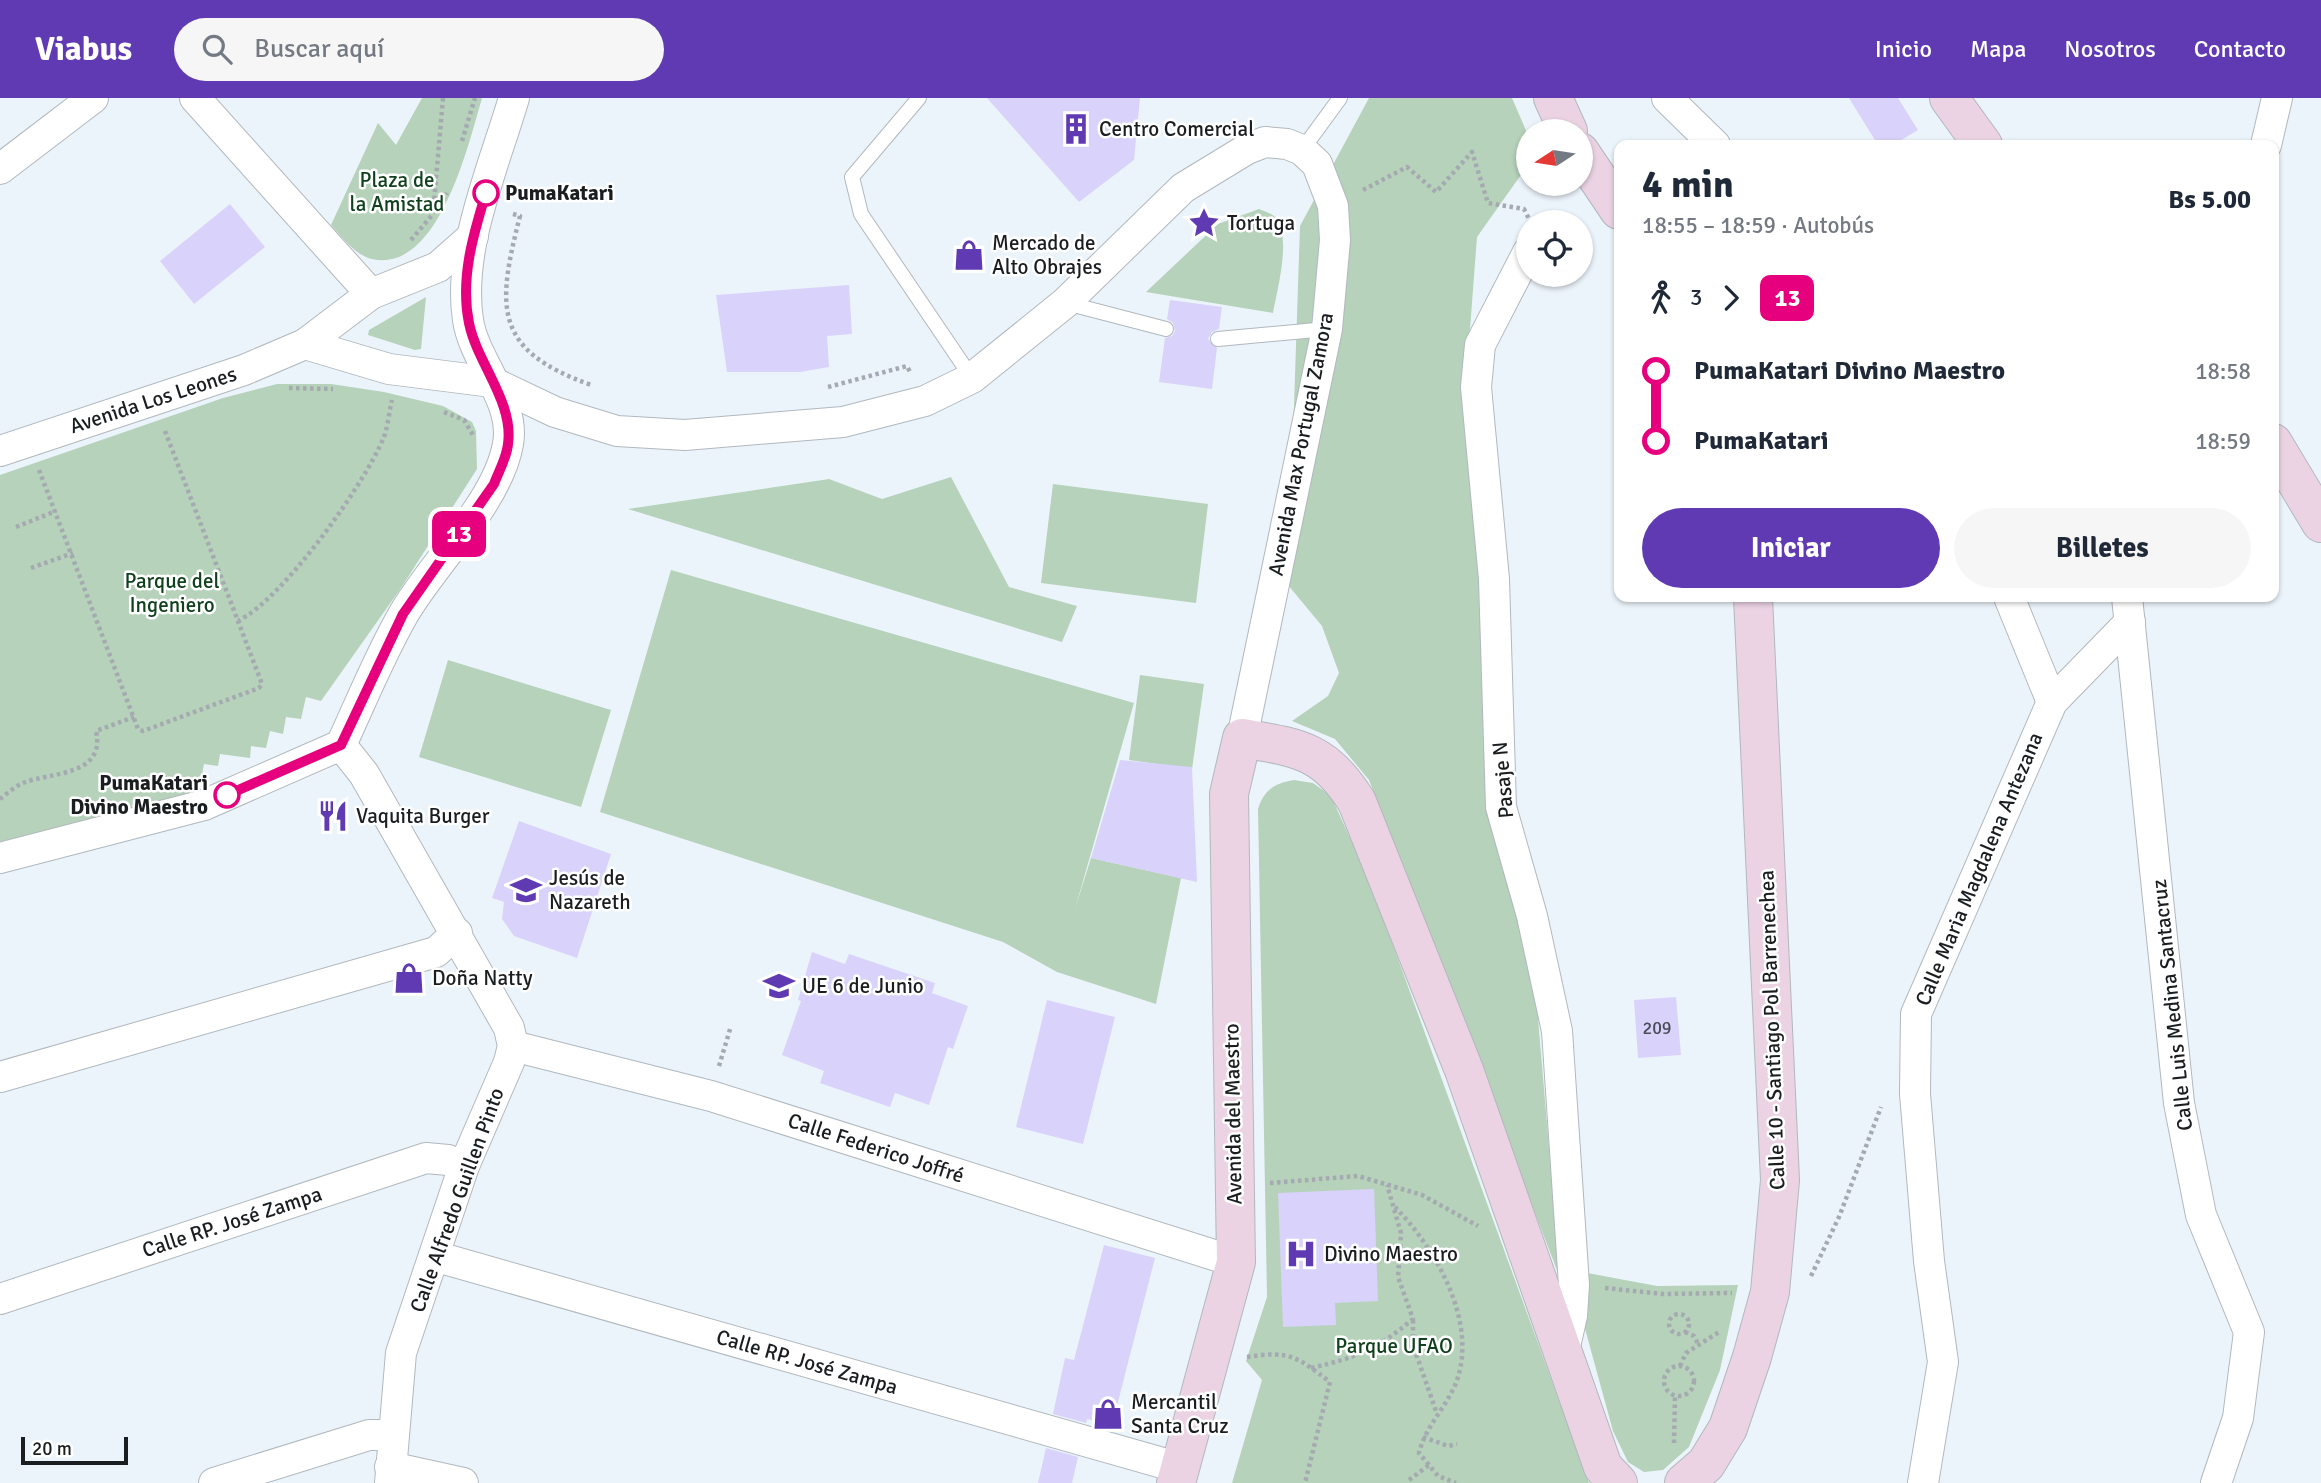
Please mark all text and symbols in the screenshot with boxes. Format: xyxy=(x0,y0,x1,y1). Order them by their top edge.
search box xyxy=(174,18,664,81)
text: Viabus xyxy=(35,29,132,70)
icon: search xyxy=(198,30,236,68)
text: Buscar aquí xyxy=(254,33,384,65)
text: Inicio xyxy=(1875,34,1932,64)
text: Mapa xyxy=(1970,34,2026,64)
text: Nosotros xyxy=(2064,34,2156,64)
text: Contacto xyxy=(2194,34,2286,64)
building icon: Centro Comercial xyxy=(1059,112,1093,146)
place label: Centro Comercial xyxy=(1099,116,1254,142)
north arrow xyxy=(1516,119,1592,196)
map controls xyxy=(1516,119,1593,287)
text: 4 min xyxy=(1642,161,1734,208)
park label: Plaza de la Amistad xyxy=(350,167,444,217)
marker: PumaKatari xyxy=(473,180,499,206)
place label: PumaKatari xyxy=(505,180,614,206)
text: Bs 5.00 xyxy=(2168,184,2251,216)
place icon: Tortuga xyxy=(1187,206,1221,240)
place label: Tortuga xyxy=(1227,210,1295,236)
button: locate xyxy=(1516,210,1593,287)
text: 18:55 – 18:59 · Autobús xyxy=(1642,211,1874,240)
place label: Mercado de Alto Obrajes xyxy=(992,230,1102,280)
shop icon: Mercado de Alto Obrajes xyxy=(952,238,986,272)
icon: walk xyxy=(1642,279,1680,317)
icon: forward xyxy=(1712,279,1750,317)
text: 3 xyxy=(1690,283,1702,312)
text: 13 xyxy=(1774,283,1800,313)
street label: Avenida Max Portugal Zamora xyxy=(1263,310,1339,578)
text: PumaKatari Divino Maestro xyxy=(1694,355,2005,387)
text: 18:58 xyxy=(2195,357,2251,386)
street label: Avenida Los Leones xyxy=(66,361,240,439)
text: PumaKatari xyxy=(1694,425,1829,457)
text: 18:59 xyxy=(2195,427,2251,456)
button: Iniciar xyxy=(1642,508,1940,588)
button: Billetes xyxy=(1954,508,2251,588)
line badge: 13 xyxy=(428,511,490,557)
text: 13 xyxy=(446,519,472,549)
park label: Parque del Ingeniero xyxy=(124,568,220,618)
street label: Calle Maria Magdalena Antezana xyxy=(1909,728,2049,1010)
street label: Pasaje N xyxy=(1487,740,1519,820)
place label: PumaKatari Divino Maestro xyxy=(70,770,208,820)
marker: PumaKatari Divino Maestro xyxy=(214,782,240,808)
restaurant icon: Vaquita Burger xyxy=(316,799,350,833)
place label: Vaquita Burger xyxy=(356,803,490,829)
place label: Jesús de Nazareth xyxy=(549,865,631,915)
street label: Calle 10 - Santiago Pol Barrenechea xyxy=(1753,870,1791,1190)
school or university icon: Jesús de Nazareth xyxy=(509,873,543,907)
street label: Calle Luis Medina Santacruz xyxy=(2146,878,2198,1132)
shop icon: Doña Natty xyxy=(392,961,426,995)
place label: Doña Natty xyxy=(432,965,533,991)
school or university icon: UE 6 de Junio xyxy=(762,969,796,1003)
place label: UE 6 de Junio xyxy=(802,973,924,999)
house number: 209 xyxy=(1642,1017,1672,1039)
street label: Avenida del Maestro xyxy=(1218,1023,1248,1205)
street label: Calle Alfredo Guillen Pinto xyxy=(404,1084,510,1316)
street label: Calle Federico Joffré xyxy=(785,1107,967,1189)
street label: Calle RP. José Zampa xyxy=(139,1181,325,1263)
hospital icon: Divino Maestro xyxy=(1284,1237,1318,1271)
place label: Divino Maestro xyxy=(1324,1241,1458,1267)
street label: Calle RP. José Zampa xyxy=(713,1324,901,1400)
park label: Parque UFAO xyxy=(1335,1333,1453,1359)
place label: Mercantil Santa Cruz xyxy=(1131,1389,1229,1439)
shop icon: Mercantil Santa Cruz xyxy=(1091,1397,1125,1431)
scale bar xyxy=(21,1434,128,1466)
text: 20 m xyxy=(32,1437,72,1461)

